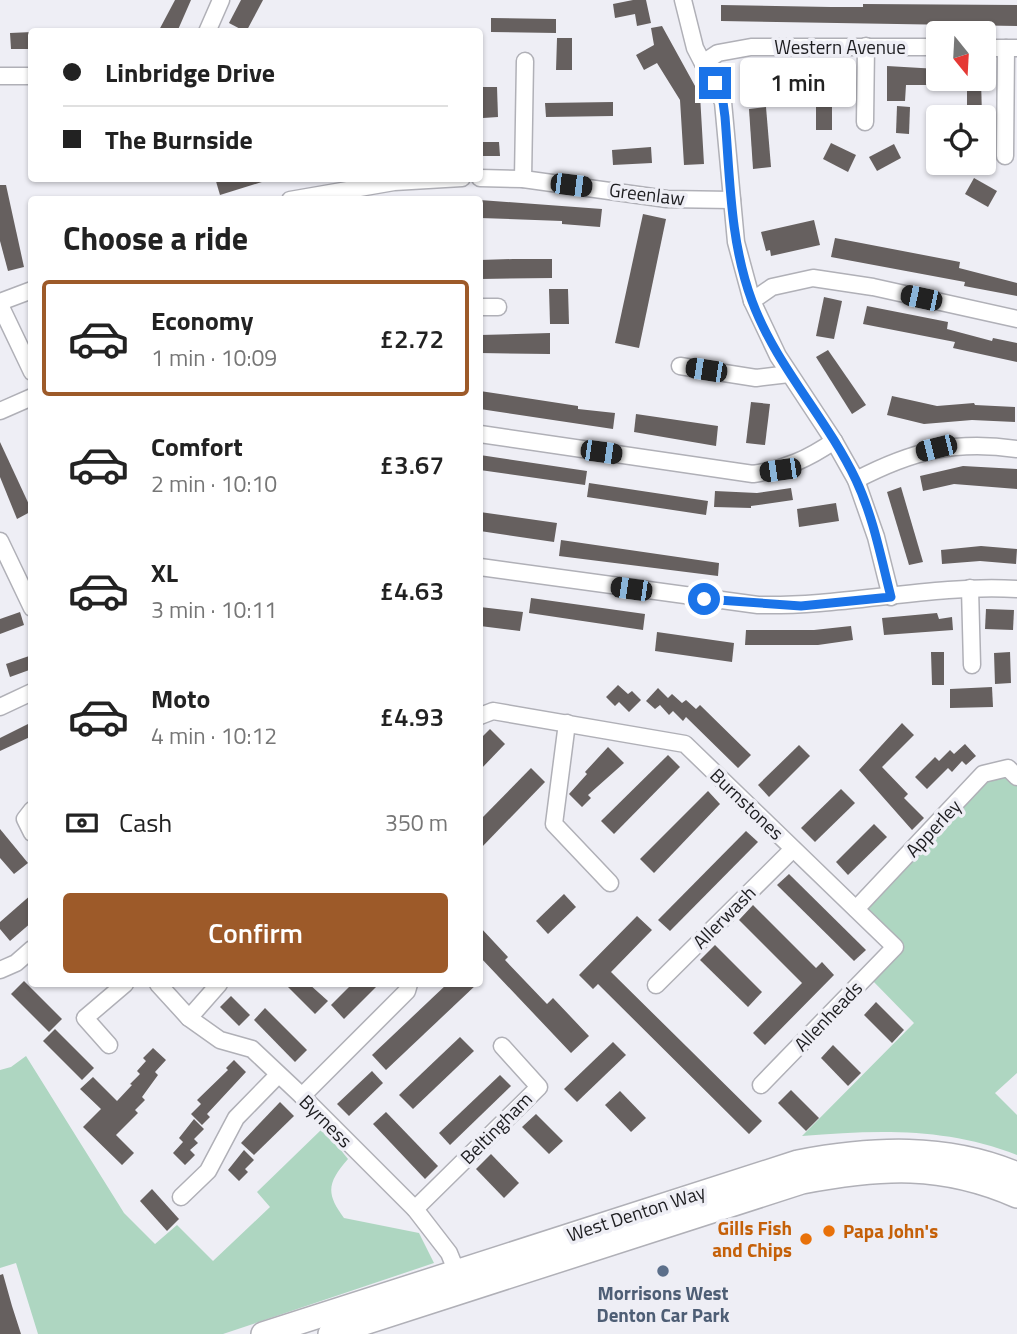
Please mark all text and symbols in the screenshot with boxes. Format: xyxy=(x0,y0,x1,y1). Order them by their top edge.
north arrow xyxy=(926,21,996,91)
map controls xyxy=(926,21,996,175)
street label: Western Avenue xyxy=(774,32,906,61)
text: Linbridge Drive xyxy=(105,53,275,92)
callout: 1 min xyxy=(740,58,855,108)
text: 1 min xyxy=(770,65,826,100)
route end xyxy=(699,67,731,99)
button: locate xyxy=(926,105,996,175)
text: The Burnside xyxy=(105,120,253,159)
car xyxy=(549,172,594,198)
street label: Greenlaw xyxy=(608,174,686,213)
text: Choose a ride xyxy=(63,214,248,262)
car xyxy=(899,283,944,313)
text: Economy xyxy=(151,301,253,340)
icon: car xyxy=(67,307,130,370)
text: £2.72 xyxy=(380,319,444,358)
text: 1 min · 10:09 xyxy=(151,340,277,375)
car xyxy=(684,356,729,384)
text: Comfort xyxy=(151,427,243,466)
icon: car xyxy=(67,433,130,496)
car xyxy=(914,433,959,463)
car xyxy=(579,439,624,465)
text: £3.67 xyxy=(380,445,444,484)
car xyxy=(758,457,803,483)
text: 2 min · 10:10 xyxy=(151,466,277,501)
text: XL xyxy=(151,553,178,592)
icon: car xyxy=(67,559,130,622)
text: £4.63 xyxy=(380,571,444,610)
car xyxy=(609,576,654,602)
route start xyxy=(688,583,720,615)
text: 3 min · 10:11 xyxy=(151,592,277,627)
text: Moto xyxy=(151,679,210,718)
icon: car xyxy=(67,685,130,748)
text: £4.93 xyxy=(380,697,444,736)
text: 4 min · 10:12 xyxy=(151,718,277,753)
street label: Burnstones xyxy=(704,761,791,846)
street label: Apperley xyxy=(898,792,967,863)
text: Cash xyxy=(119,803,172,842)
icon: cash xyxy=(63,804,101,842)
text: 350 m xyxy=(385,805,448,840)
street label: Allerwash xyxy=(685,878,762,955)
button: Confirm xyxy=(63,893,448,973)
street label: Allenheads xyxy=(787,974,869,1057)
street label: Beltingham xyxy=(453,1085,538,1170)
street label: Byrness xyxy=(293,1087,360,1154)
street label: West Denton Way xyxy=(563,1176,709,1249)
place label: Gills Fish and Chips xyxy=(712,1213,792,1264)
place label: Papa John's xyxy=(843,1216,938,1245)
marker: Papa John's xyxy=(821,1223,837,1239)
marker: Gills Fish and Chips xyxy=(798,1231,814,1247)
marker: Morrisons West Denton Car Park xyxy=(655,1263,671,1279)
place label: Morrisons West Denton Car Park xyxy=(597,1278,730,1329)

